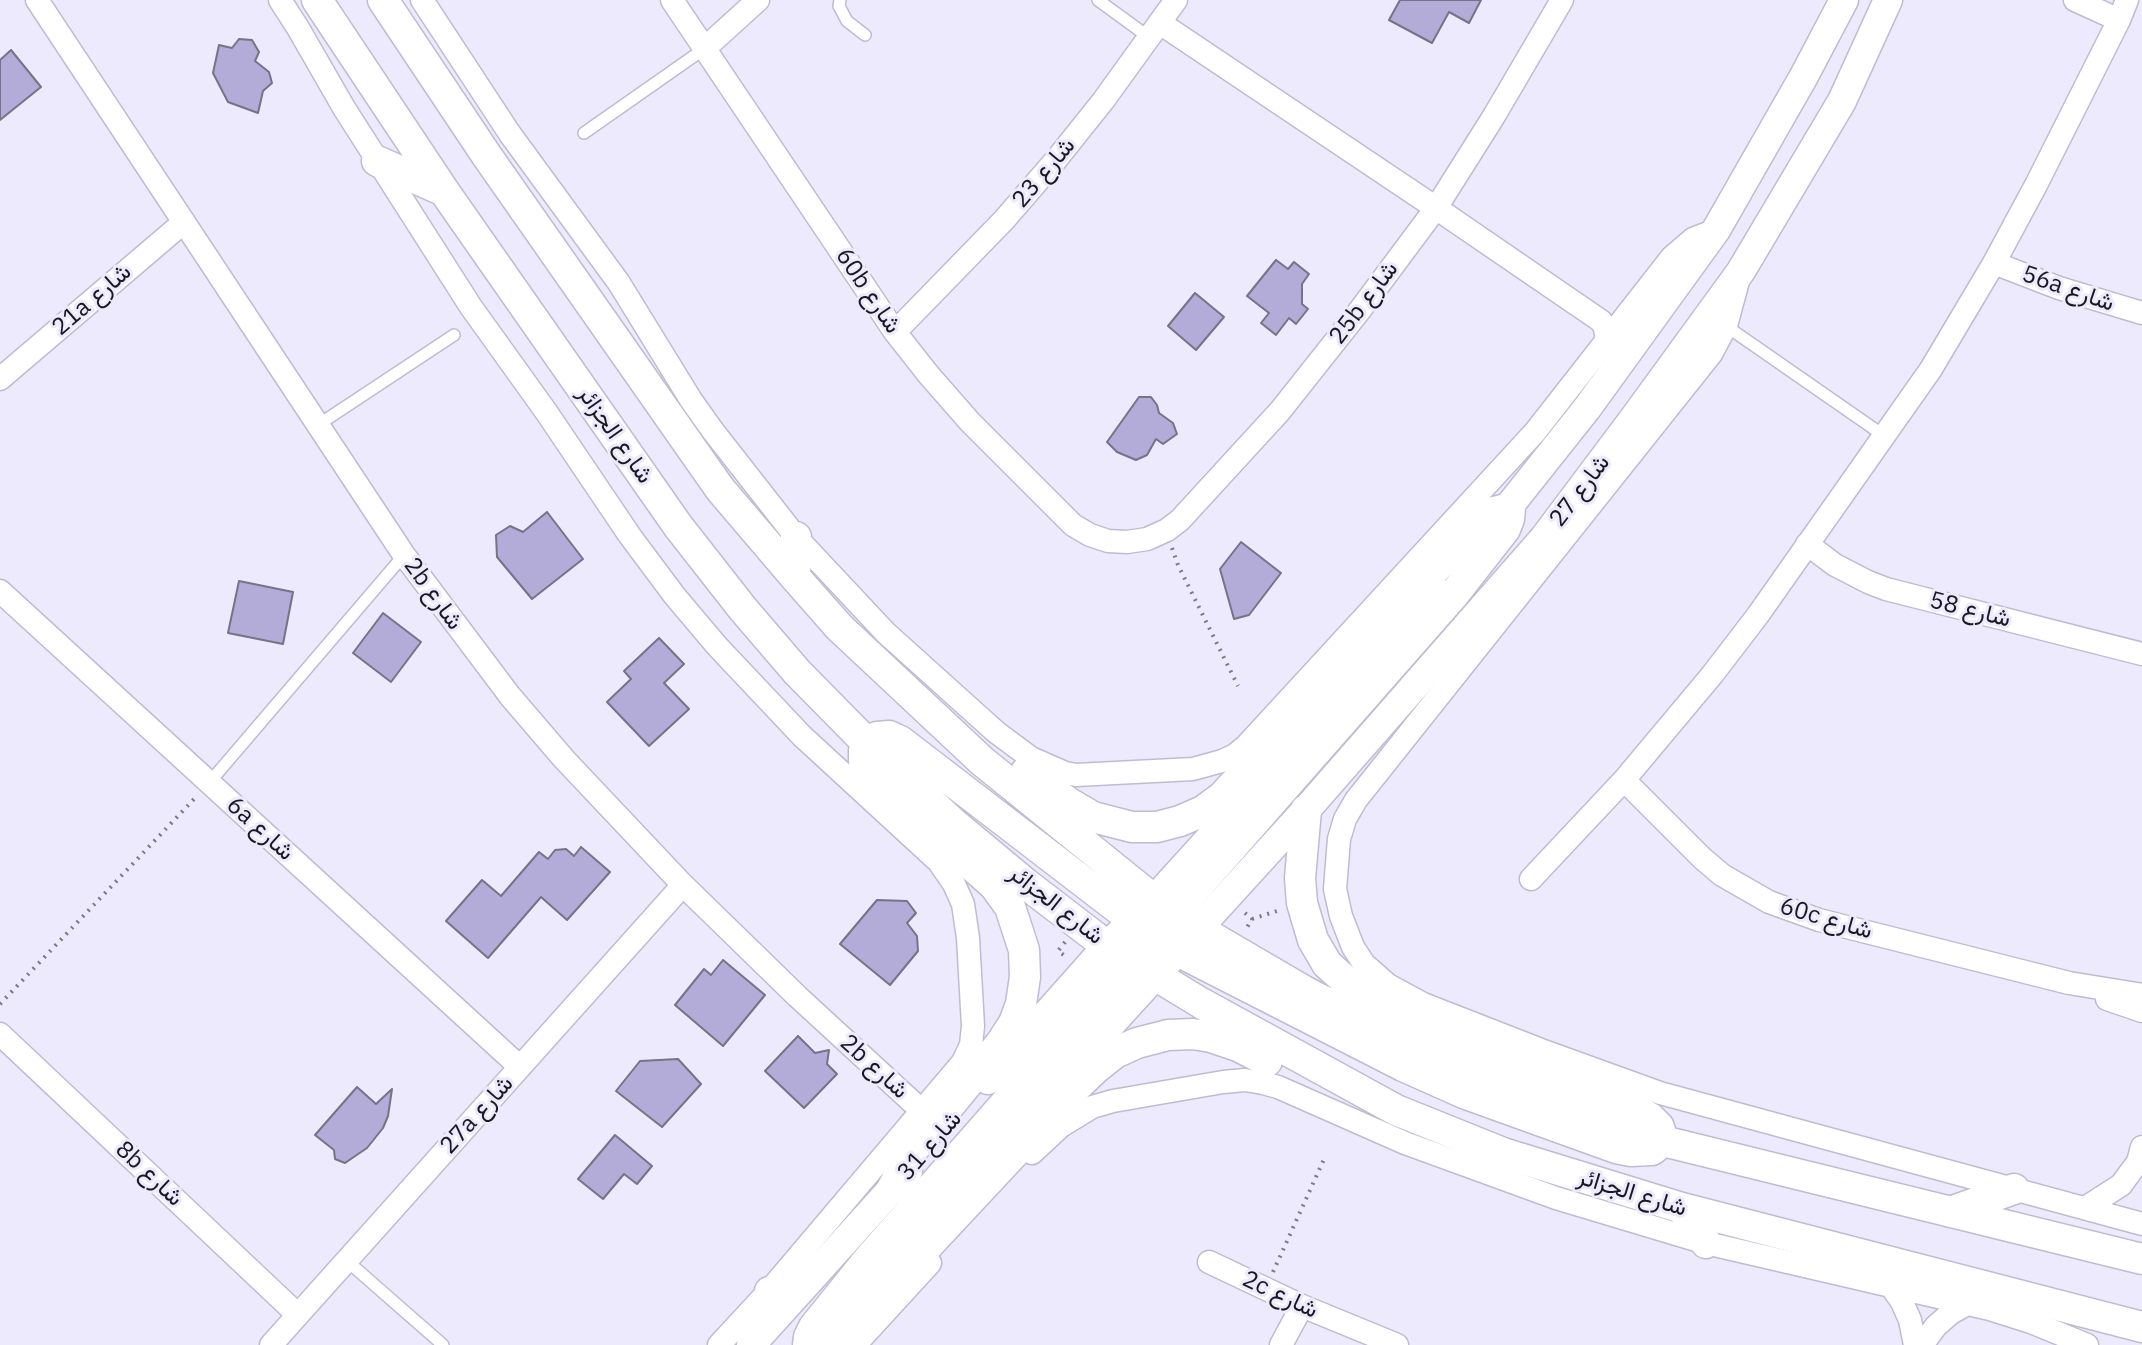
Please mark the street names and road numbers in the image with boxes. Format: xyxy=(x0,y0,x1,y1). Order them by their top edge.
street label: شارع 23 xyxy=(1006,132,1082,214)
street label: 60b شارع xyxy=(829,243,907,339)
street label: 25b شارع xyxy=(1323,256,1405,350)
street label: 21a شارع xyxy=(46,258,138,342)
street label: 56a شارع xyxy=(2018,260,2118,318)
street label: شارع الجزائر xyxy=(571,381,659,489)
street label: شارع 27 xyxy=(1544,449,1616,533)
street label: 2b شارع xyxy=(397,552,469,636)
street label: شارع 58 xyxy=(1926,586,2014,634)
street label: 6a شارع xyxy=(220,791,300,867)
street label: شارع الجزائر xyxy=(1003,859,1109,951)
street label: 60c شارع xyxy=(1776,892,1876,946)
street label: 2b شارع xyxy=(834,1029,914,1105)
street label: 27a شارع xyxy=(434,1070,520,1160)
street label: شارع 31 xyxy=(892,1105,968,1187)
street label: 8b شارع xyxy=(109,1135,189,1213)
street label: شارع الجزائر xyxy=(1574,1163,1690,1223)
street label: 2c شارع xyxy=(1237,1265,1323,1325)

